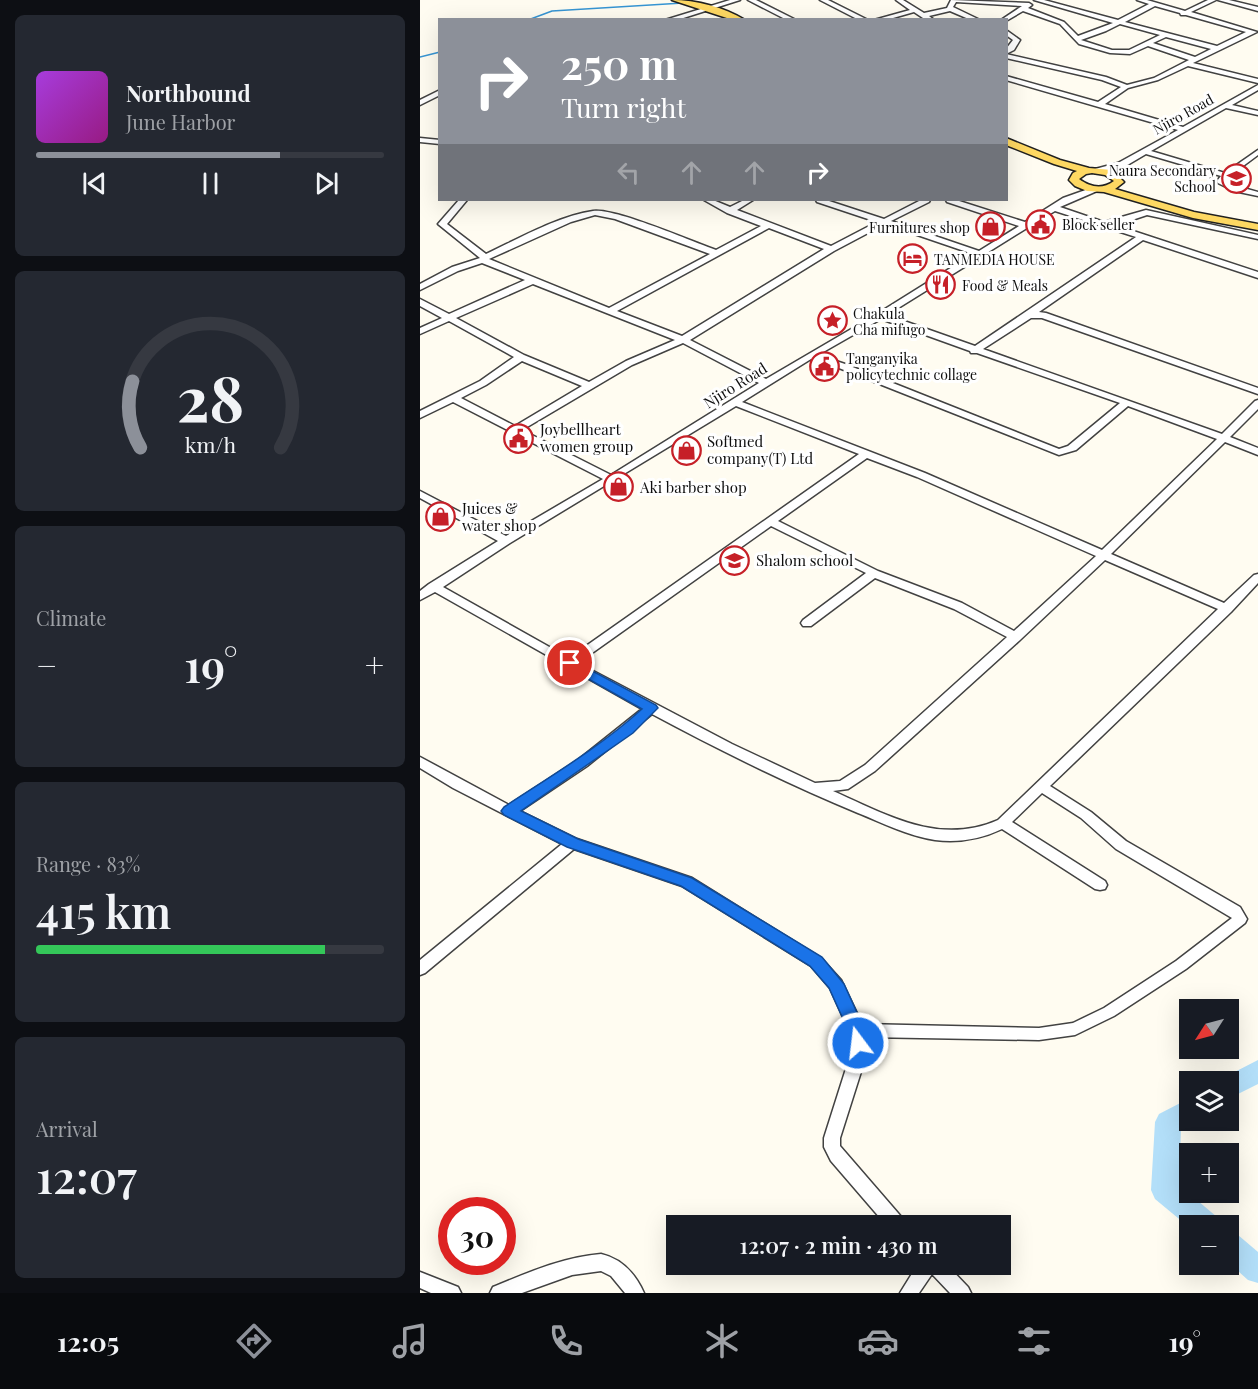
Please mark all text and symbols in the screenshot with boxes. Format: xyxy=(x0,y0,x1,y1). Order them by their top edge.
text: 250 m xyxy=(561,35,677,91)
icon: right xyxy=(462,42,540,120)
text: Northbound xyxy=(126,78,251,108)
text: Turn right xyxy=(561,89,686,125)
street label: Njiro Road xyxy=(1149,90,1217,138)
text: June Harbor xyxy=(126,108,236,135)
icon: left xyxy=(612,156,645,189)
icon: ahead xyxy=(675,156,708,189)
icon: ahead xyxy=(738,156,771,189)
icon: right xyxy=(801,156,834,189)
place label: Naura Secondary School xyxy=(1109,161,1216,196)
school or university icon: Naura Secondary School xyxy=(1221,162,1253,194)
icon: previous xyxy=(78,167,111,200)
icon: pause xyxy=(194,167,227,200)
icon: next xyxy=(310,167,343,200)
public building icon: Block seller xyxy=(1025,208,1057,240)
shop icon: Furnitures shop xyxy=(975,211,1007,243)
place label: Block seller xyxy=(1062,215,1135,234)
place label: Furnitures shop xyxy=(869,218,970,237)
hotel icon: TANMEDIA HOUSE xyxy=(897,243,929,275)
place label: TANMEDIA HOUSE xyxy=(934,250,1055,269)
restaurant icon: Food & Meals xyxy=(925,269,957,301)
place label: Food & Meals xyxy=(962,276,1048,295)
place label: Chakula Cha mifugo xyxy=(853,304,926,339)
place icon: Chakula Cha mifugo xyxy=(816,305,848,337)
place label: Tanganyika policytechnic collage xyxy=(846,349,977,384)
public building icon: Tanganyika policytechnic collage xyxy=(809,350,841,382)
text: 28 xyxy=(176,354,244,438)
street label: Njiro Road xyxy=(699,357,771,412)
place label: Joybellheart women group xyxy=(539,419,633,456)
public building icon: Joybellheart women group xyxy=(503,422,535,454)
text: km/h xyxy=(184,430,236,458)
place label: Softmed company(T) Ltd xyxy=(707,431,813,468)
shop icon: Softmed company(T) Ltd xyxy=(670,434,702,466)
shop icon: Aki barber shop xyxy=(603,471,635,503)
place label: Aki barber shop xyxy=(639,477,747,497)
place label: Juices & water shop xyxy=(461,498,537,535)
shop icon: Juices & water shop xyxy=(425,501,457,533)
school or university icon: Shalom school xyxy=(719,544,751,576)
place label: Shalom school xyxy=(756,550,853,570)
text: Climate xyxy=(36,604,106,631)
text: 19° xyxy=(184,634,238,694)
pin xyxy=(544,637,595,688)
text: − xyxy=(36,642,57,686)
text: + xyxy=(365,642,384,686)
icon: arrive xyxy=(553,646,586,679)
text: Range · 83% xyxy=(36,850,140,877)
text: 415 km xyxy=(36,880,171,940)
north arrow xyxy=(1179,999,1239,1059)
map controls xyxy=(1179,999,1239,1275)
position arrow xyxy=(826,1011,890,1075)
button: layers xyxy=(1179,1071,1239,1131)
text: Arrival xyxy=(36,1115,98,1142)
button: + xyxy=(1179,1143,1239,1203)
text: 12:07 xyxy=(36,1145,137,1205)
speed limit sign: 30 xyxy=(438,1197,516,1275)
button: − xyxy=(1179,1215,1239,1275)
text: 12:07 · 2 min · 430 m xyxy=(740,1230,937,1260)
icon: directions xyxy=(233,1320,275,1362)
icon: music xyxy=(389,1320,431,1362)
icon: phone xyxy=(545,1320,587,1362)
icon: climate xyxy=(701,1320,743,1362)
icon: car xyxy=(857,1320,899,1362)
icon: filters xyxy=(1013,1320,1055,1362)
text: 12:05 xyxy=(57,1323,119,1359)
text: 19° xyxy=(1168,1323,1201,1359)

